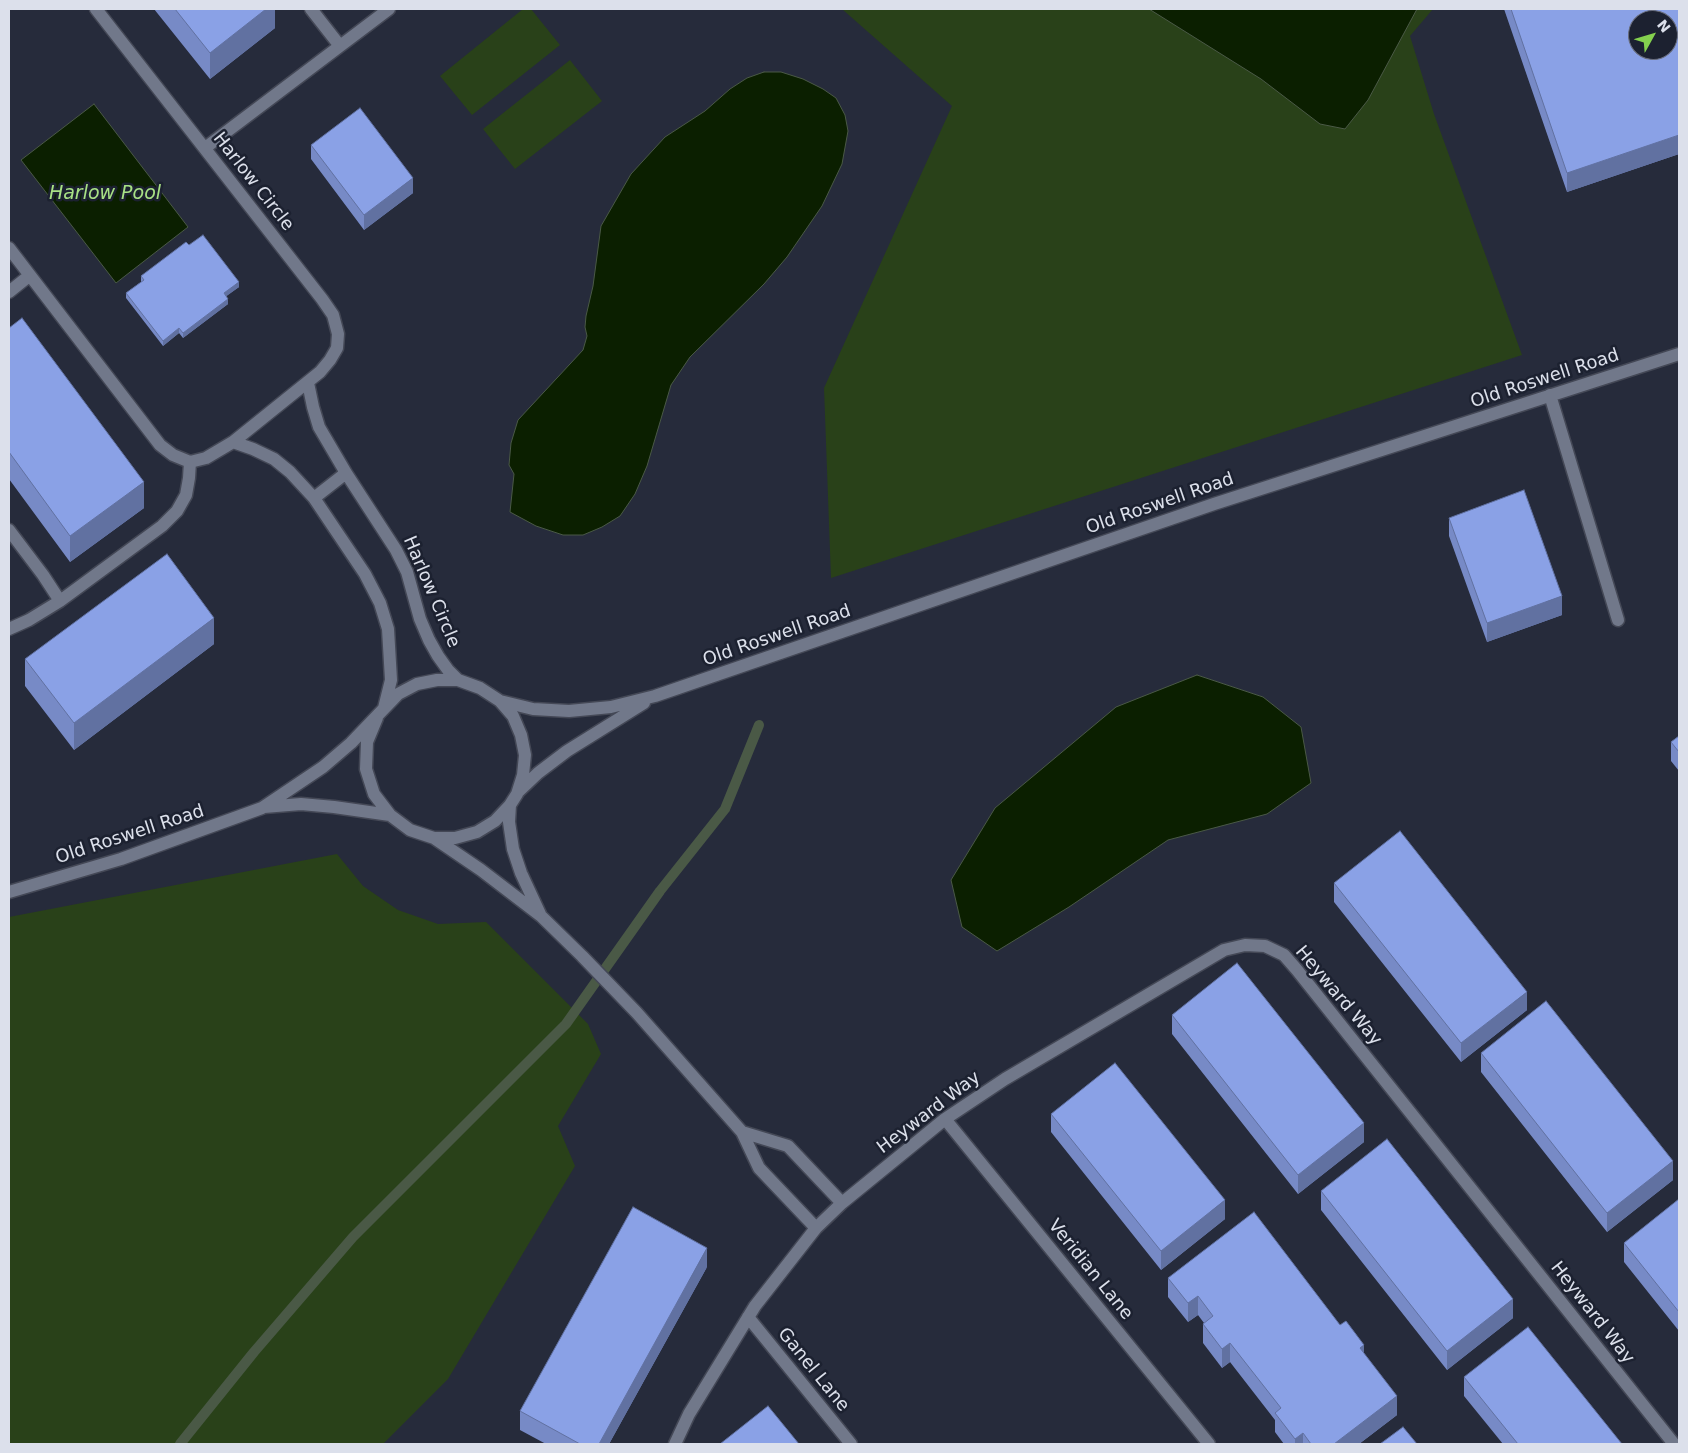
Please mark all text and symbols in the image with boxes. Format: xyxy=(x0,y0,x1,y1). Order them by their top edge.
north arrow xyxy=(1628,10,1678,60)
text: N xyxy=(1654,17,1674,36)
street label: Harlow Circle xyxy=(208,128,298,236)
water label: Harlow Pool xyxy=(49,183,161,205)
street label: Old Roswell Road xyxy=(1468,345,1622,413)
street label: Old Roswell Road xyxy=(1083,469,1237,539)
street label: Harlow Circle xyxy=(398,533,464,651)
street label: Old Roswell Road xyxy=(700,601,854,671)
street label: Old Roswell Road xyxy=(53,801,207,869)
street label: Heyward Way xyxy=(1290,942,1386,1050)
street label: Heyward Way xyxy=(873,1067,985,1159)
street label: Veridian Lane xyxy=(1043,1216,1137,1324)
street label: Heyward Way xyxy=(1545,1258,1639,1368)
street label: Ganel Lane xyxy=(773,1324,853,1416)

